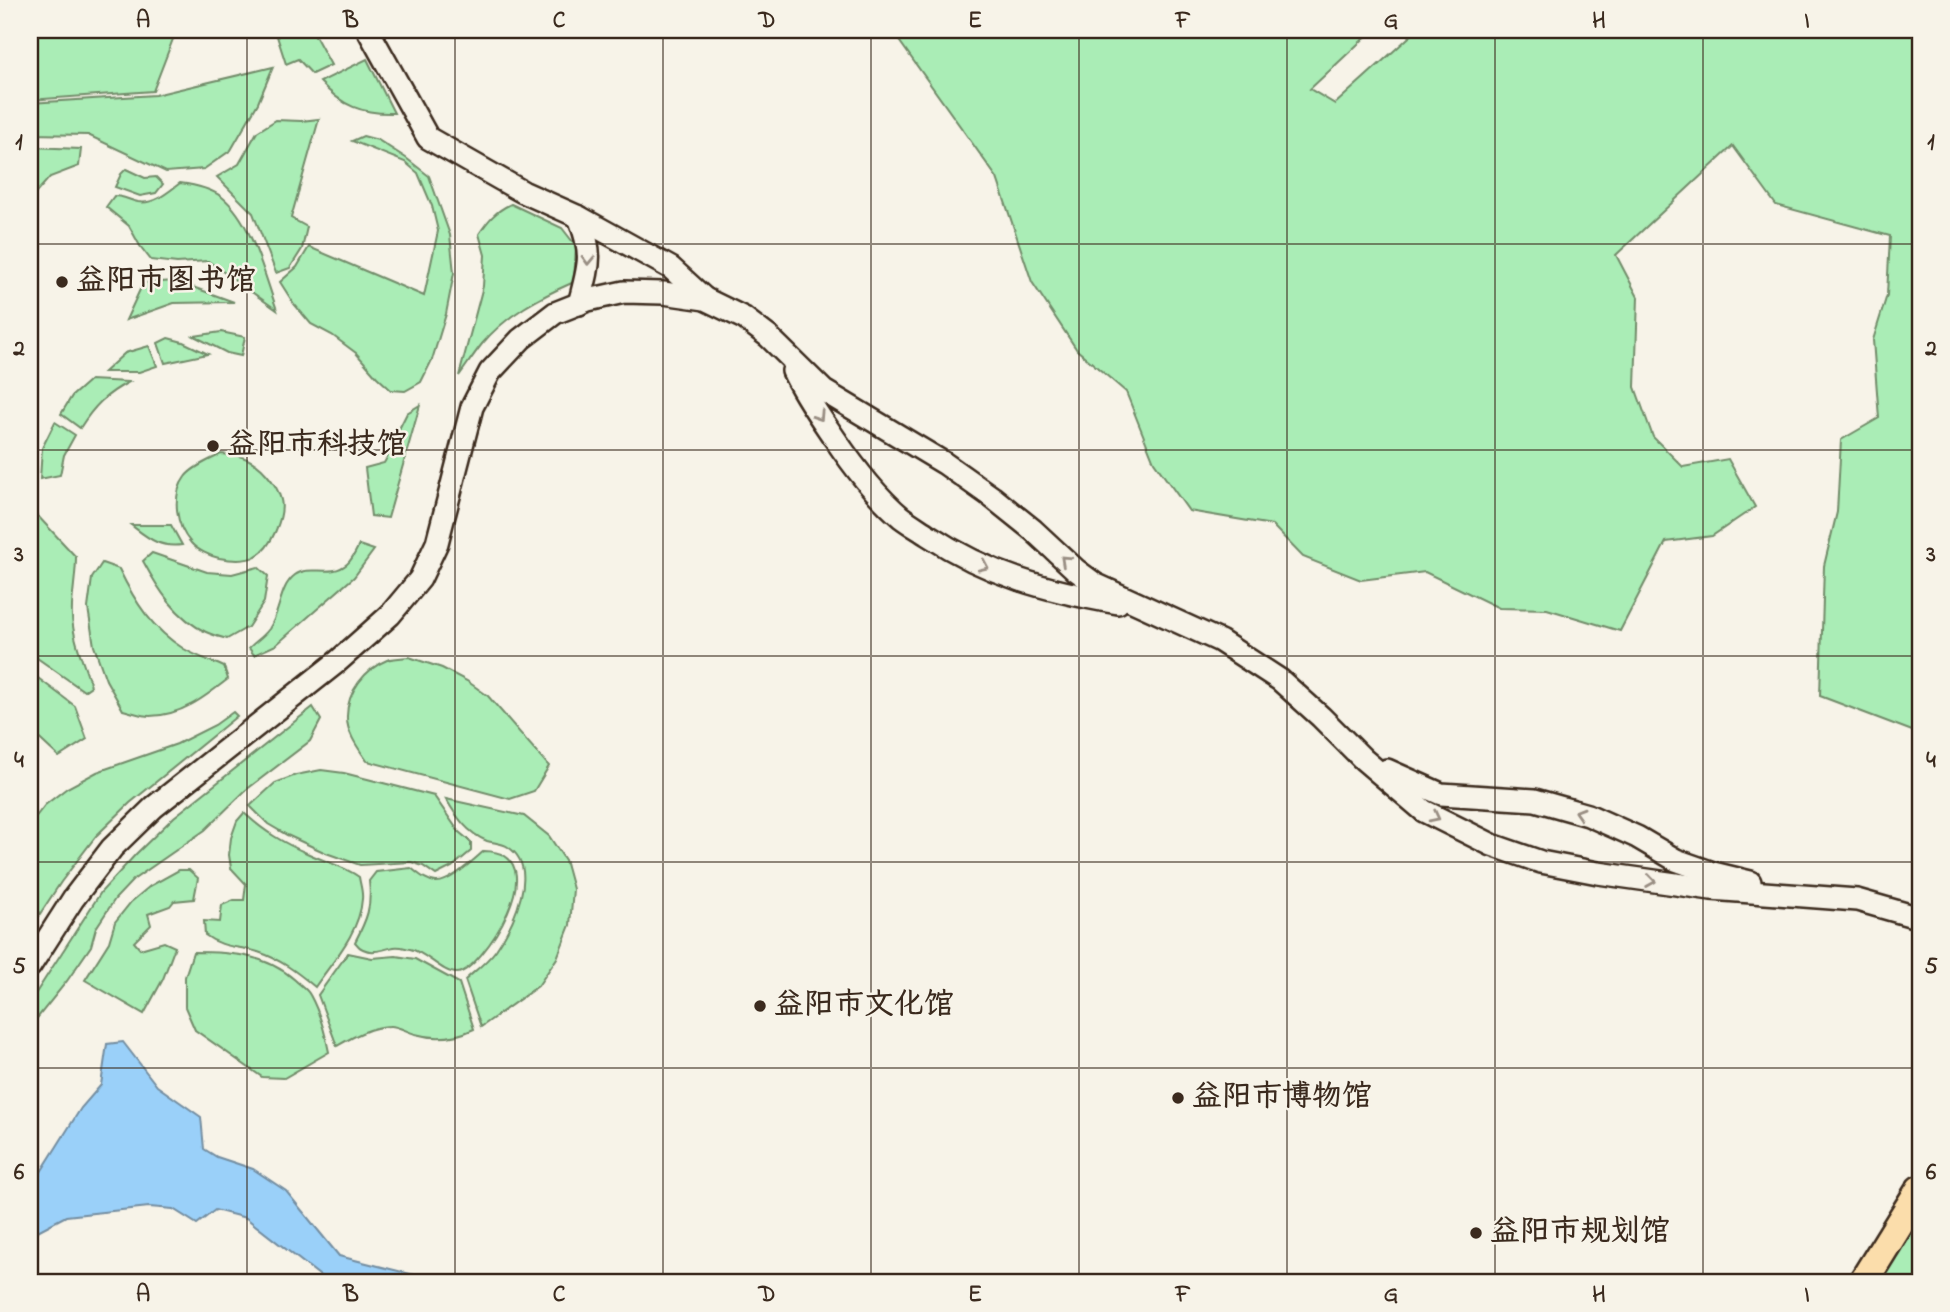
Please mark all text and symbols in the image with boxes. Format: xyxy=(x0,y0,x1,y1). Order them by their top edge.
text: A xyxy=(136,5,150,38)
text: B xyxy=(342,5,359,38)
text: C xyxy=(553,5,566,38)
text: D xyxy=(758,5,775,38)
text: E xyxy=(968,5,982,38)
text: F xyxy=(1175,5,1191,38)
text: G xyxy=(1384,5,1398,38)
text: H xyxy=(1592,5,1606,38)
text: I xyxy=(1804,5,1810,38)
text: 1 xyxy=(15,127,23,160)
text: 1 xyxy=(1927,127,1935,160)
one-way arrow xyxy=(580,255,595,266)
place label: 益阳市图书馆 xyxy=(76,260,256,304)
marker: 益阳市图书馆 xyxy=(54,274,70,290)
text: 2 xyxy=(12,333,25,366)
text: 2 xyxy=(1924,333,1937,366)
one-way arrow xyxy=(811,408,824,421)
place label: 益阳市科技馆 xyxy=(227,424,407,468)
marker: 益阳市科技馆 xyxy=(205,438,221,454)
text: 3 xyxy=(13,539,24,572)
text: 3 xyxy=(1925,539,1936,572)
one-way arrow xyxy=(1060,555,1073,568)
one-way arrow xyxy=(977,558,989,572)
text: 4 xyxy=(14,745,24,778)
text: 4 xyxy=(1926,745,1936,778)
one-way arrow xyxy=(1573,806,1585,821)
one-way arrow xyxy=(1428,808,1440,822)
one-way arrow xyxy=(1645,873,1657,888)
text: 5 xyxy=(12,951,26,984)
text: 5 xyxy=(1924,951,1938,984)
place label: 益阳市文化馆 xyxy=(774,984,954,1028)
marker: 益阳市文化馆 xyxy=(752,998,768,1014)
place label: 益阳市博物馆 xyxy=(1192,1076,1372,1120)
marker: 益阳市博物馆 xyxy=(1170,1090,1186,1106)
text: 6 xyxy=(14,1157,25,1190)
text: 6 xyxy=(1926,1157,1937,1190)
place label: 益阳市规划馆 xyxy=(1490,1211,1670,1255)
marker: 益阳市规划馆 xyxy=(1468,1225,1484,1241)
text: A xyxy=(136,1279,150,1312)
text: B xyxy=(342,1279,359,1312)
text: C xyxy=(553,1279,566,1312)
text: D xyxy=(758,1279,775,1312)
text: E xyxy=(968,1279,982,1312)
text: F xyxy=(1175,1279,1191,1312)
text: G xyxy=(1384,1279,1398,1312)
text: H xyxy=(1592,1279,1606,1312)
text: I xyxy=(1804,1279,1810,1312)

